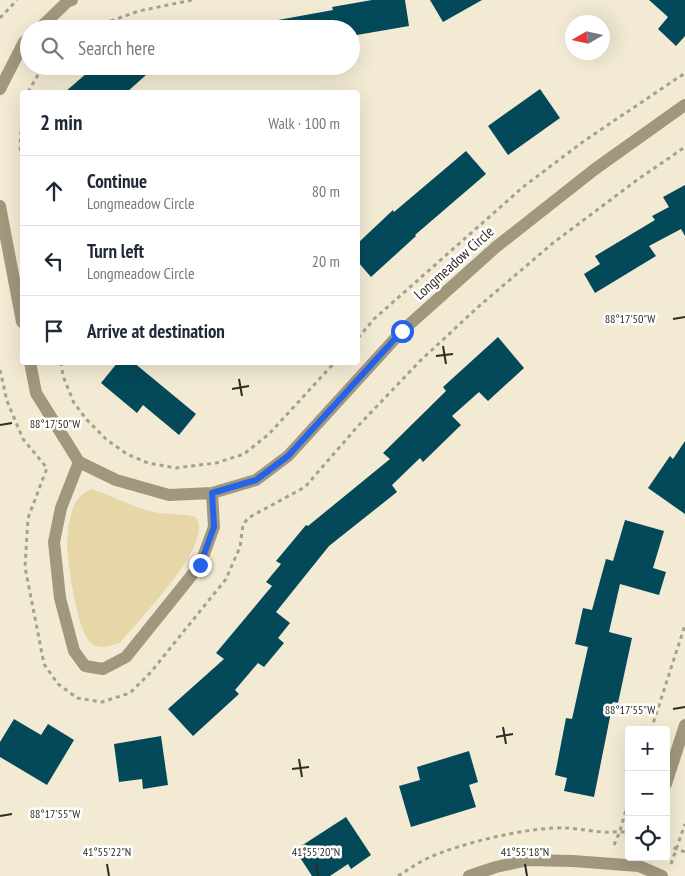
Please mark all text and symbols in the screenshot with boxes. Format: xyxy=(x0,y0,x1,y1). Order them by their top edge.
north arrow xyxy=(565,15,610,60)
search box xyxy=(20,20,360,75)
icon: search xyxy=(38,34,66,62)
text: Search here xyxy=(78,36,155,60)
text: 2 min xyxy=(40,109,82,136)
text: Walk · 100 m xyxy=(268,113,340,133)
text: Continue xyxy=(87,169,147,193)
icon: ahead xyxy=(40,177,68,205)
text: 80 m xyxy=(312,181,340,201)
text: Longmeadow Circle xyxy=(87,193,195,213)
street label: Longmeadow Circle xyxy=(410,222,498,303)
text: Turn left xyxy=(87,239,144,263)
icon: left xyxy=(40,247,68,275)
text: 20 m xyxy=(312,251,340,271)
text: Longmeadow Circle xyxy=(87,263,195,283)
text: 88°17'50"W xyxy=(605,311,655,326)
icon: arrive xyxy=(40,317,68,345)
text: Arrive at destination xyxy=(87,319,225,343)
route start xyxy=(391,320,414,343)
text: 88°17'50"W xyxy=(30,416,80,431)
route end xyxy=(189,554,212,577)
text: 88°17'55"W xyxy=(605,702,655,717)
map controls xyxy=(625,726,670,861)
button: + xyxy=(625,726,670,771)
button: − xyxy=(625,771,670,816)
text: 88°17'55"W xyxy=(30,806,80,821)
button: locate xyxy=(625,816,670,861)
text: 41°55'22"N xyxy=(83,844,131,859)
text: 41°55'20"N xyxy=(292,844,340,859)
text: 41°55'18"N xyxy=(501,844,549,859)

